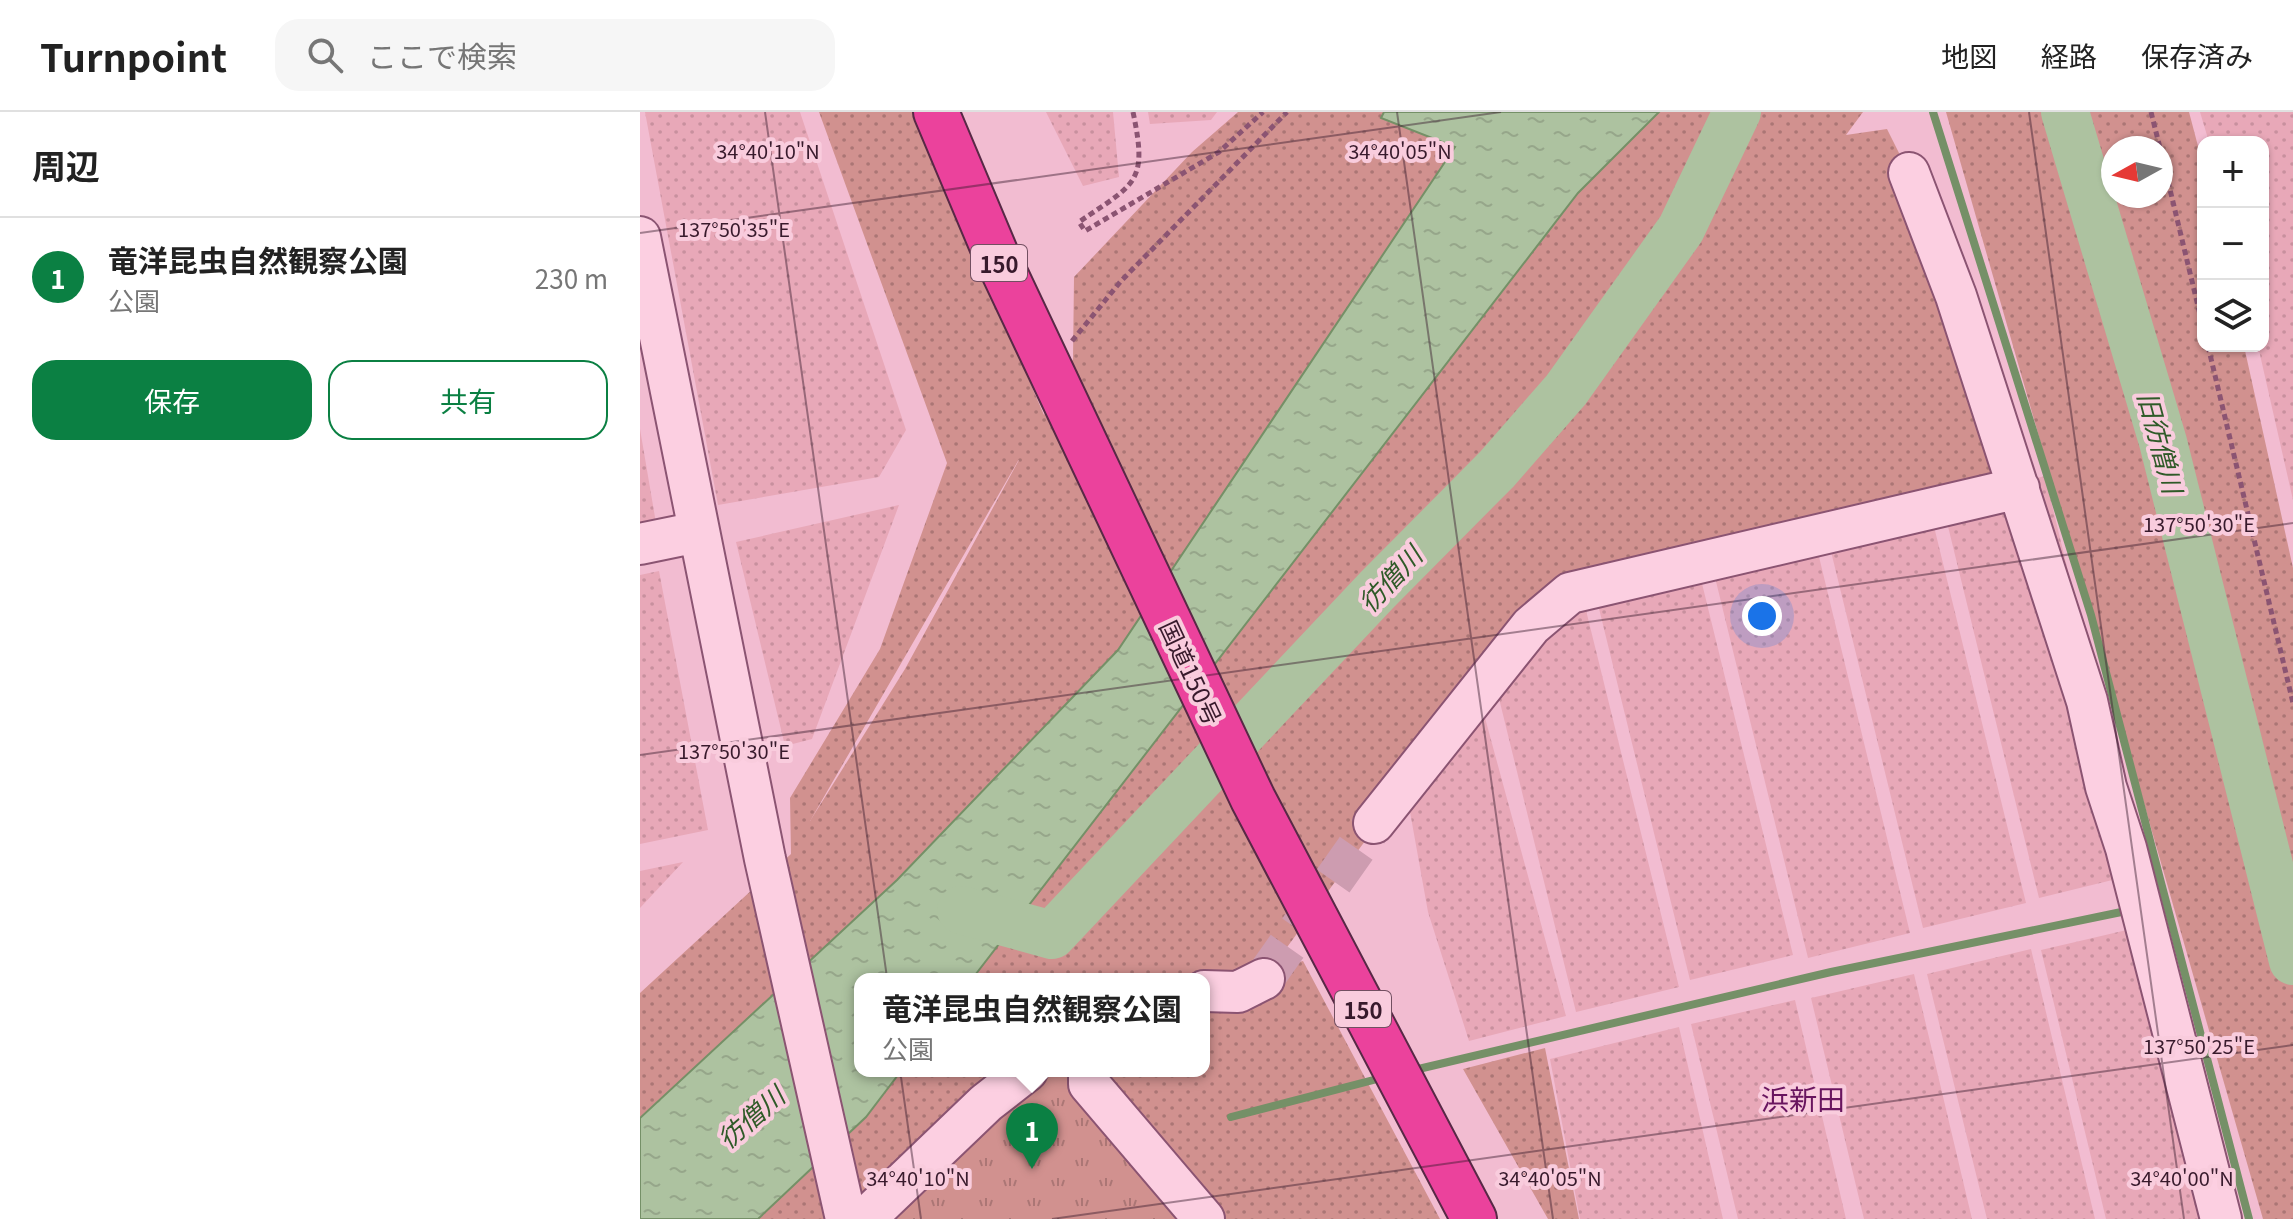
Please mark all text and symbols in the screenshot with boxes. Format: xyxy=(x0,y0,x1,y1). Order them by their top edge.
search box xyxy=(275,19,835,91)
text: Turnpoint xyxy=(40,28,227,83)
icon: search xyxy=(303,33,347,77)
text: ここで検索 xyxy=(367,33,517,77)
text: 地図 xyxy=(1941,35,1997,75)
text: 経路 xyxy=(2041,35,2097,75)
text: 保存済み xyxy=(2141,35,2253,75)
text: 34°40'10"N xyxy=(716,136,820,165)
text: 34°40'05"N xyxy=(1348,136,1452,165)
north arrow xyxy=(2101,136,2173,208)
map controls xyxy=(2197,136,2269,352)
button: + xyxy=(2197,136,2269,208)
text: 周辺 xyxy=(32,140,100,189)
button: − xyxy=(2197,208,2269,280)
text: 137°50'35"E xyxy=(678,214,790,243)
text: 竜洋昆虫自然観察公園 xyxy=(108,237,408,281)
road number: 150 xyxy=(971,245,1027,281)
text: 1 xyxy=(50,259,66,296)
text: 230 m xyxy=(535,259,608,296)
button: layers xyxy=(2197,280,2269,352)
text: 公園 xyxy=(108,281,160,318)
button: 保存 xyxy=(32,360,312,440)
button: 共有 xyxy=(328,360,608,440)
water label: 旧彷僧川 xyxy=(2131,387,2194,500)
text: 137°50'30"E xyxy=(2143,509,2255,538)
water label: 彷僧川 xyxy=(1349,535,1431,619)
your location xyxy=(1742,596,1782,636)
street label: 国道150号 xyxy=(1152,614,1232,730)
text: 137°50'30"E xyxy=(678,736,790,765)
popup xyxy=(854,973,1210,1077)
text: 竜洋昆虫自然観察公園 xyxy=(882,985,1182,1029)
road number: 150 xyxy=(1335,991,1391,1027)
text: 公園 xyxy=(882,1029,934,1066)
text: 137°50'25"E xyxy=(2143,1031,2255,1060)
water label: 彷僧川 xyxy=(708,1074,794,1156)
district label: 浜新田 xyxy=(1761,1078,1845,1118)
pin: 1 xyxy=(1006,1103,1058,1169)
text: 34°40'10"N xyxy=(866,1163,970,1192)
text: 34°40'05"N xyxy=(1498,1163,1602,1192)
text: 34°40'00"N xyxy=(2130,1163,2234,1192)

